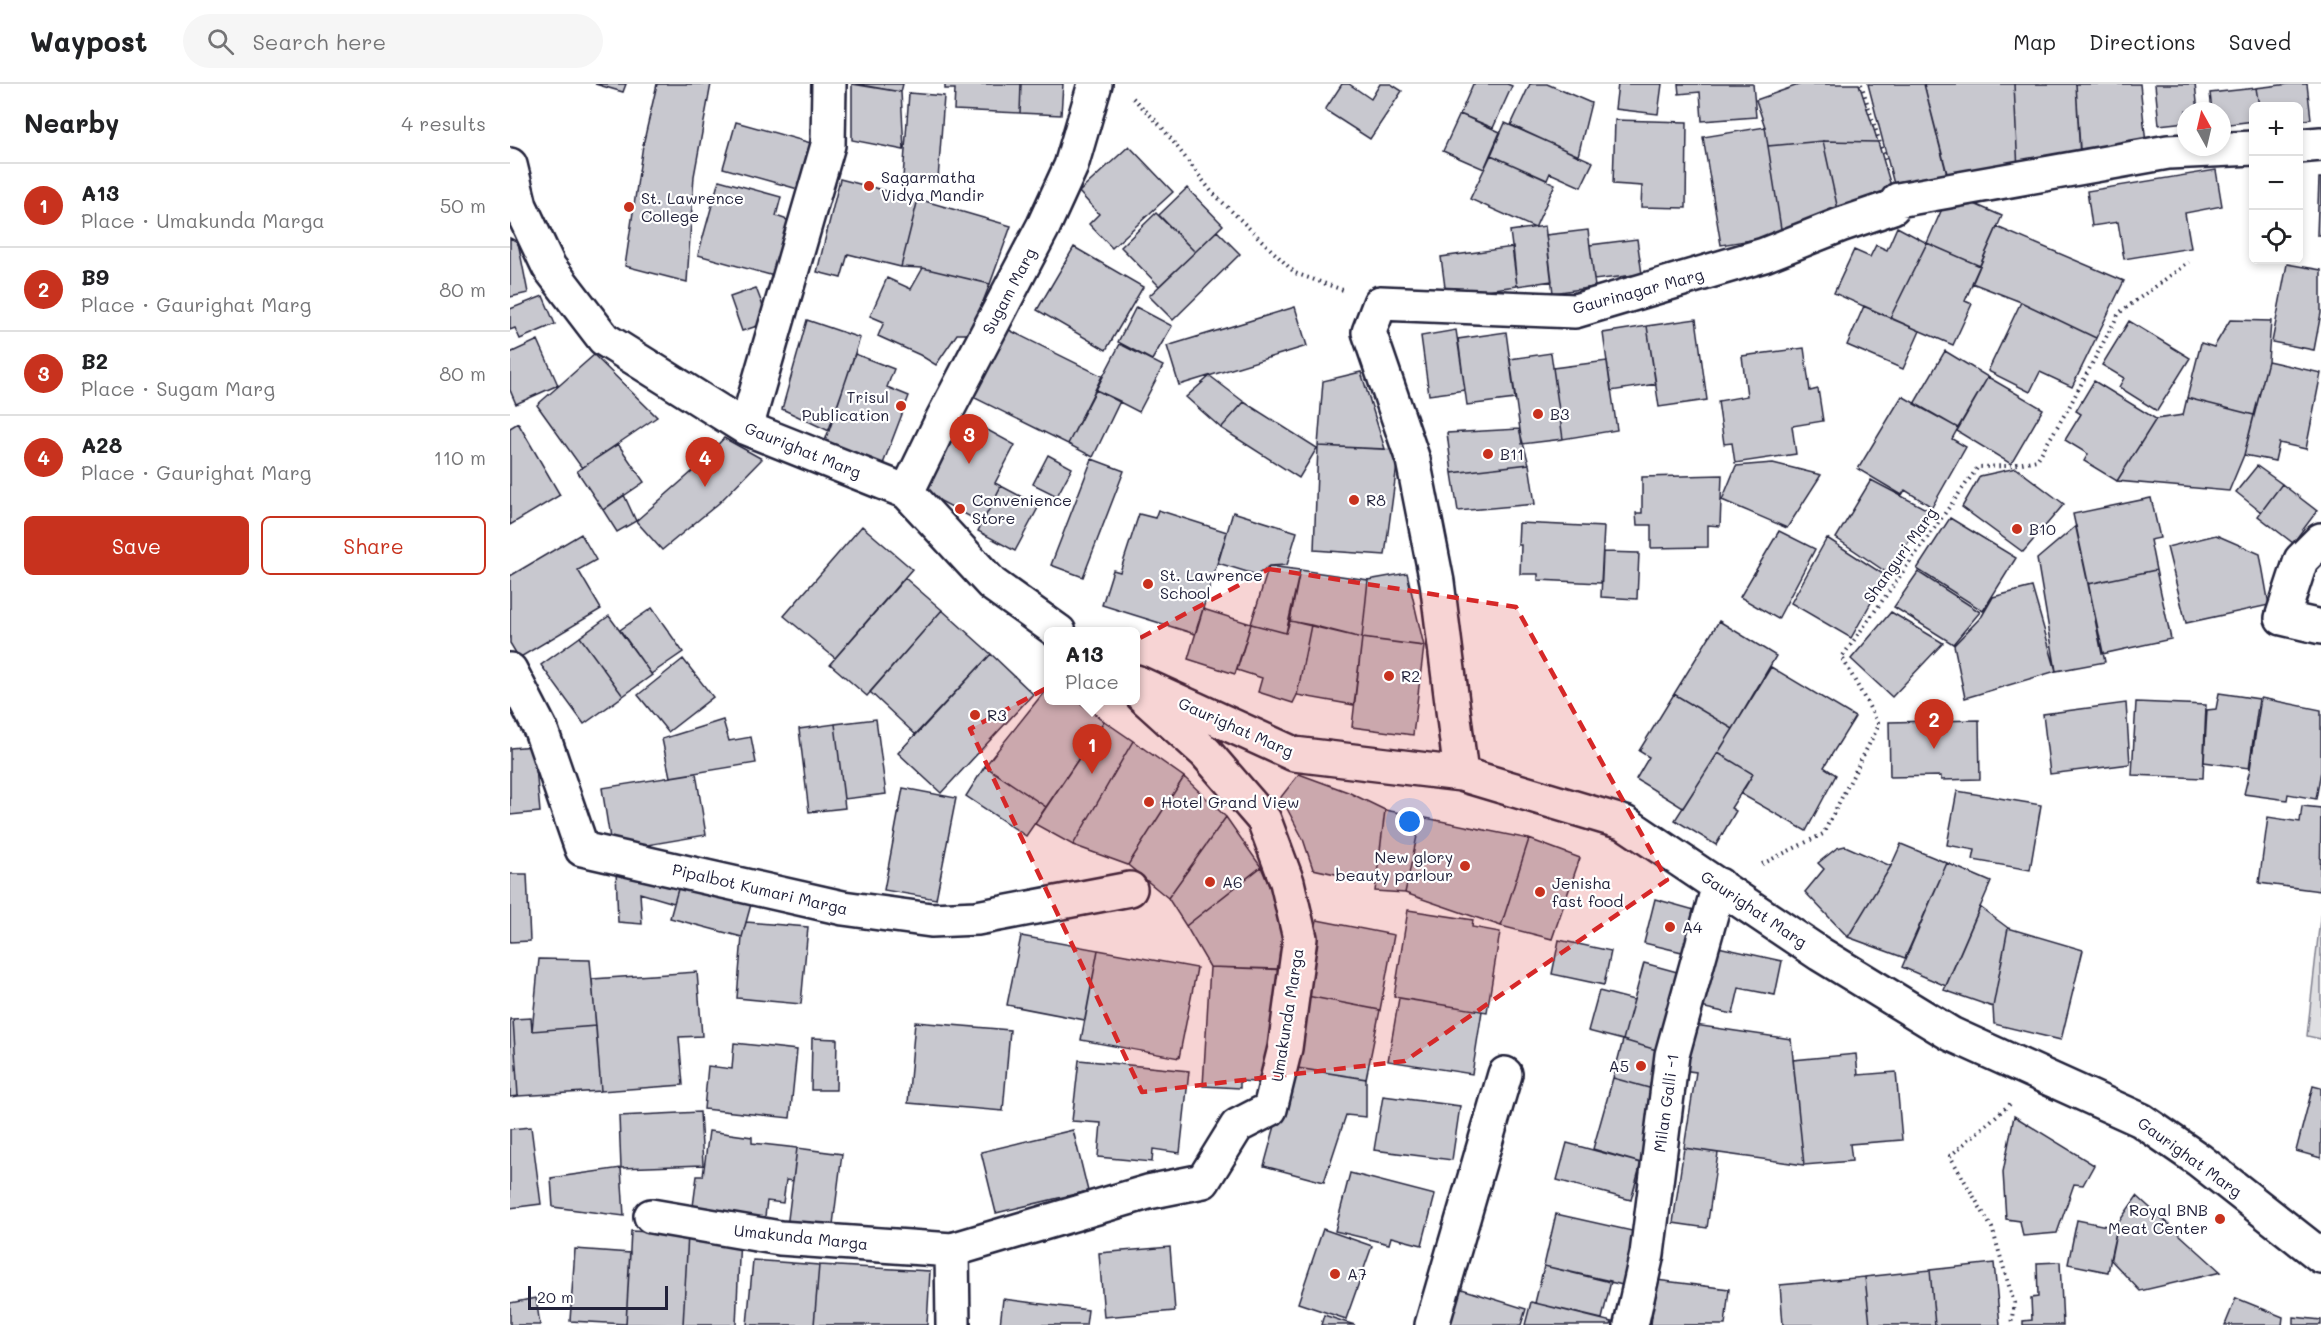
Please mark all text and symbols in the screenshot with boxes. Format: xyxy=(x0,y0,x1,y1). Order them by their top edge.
search box xyxy=(183,14,603,68)
text: Waypost xyxy=(30,23,147,59)
icon: search xyxy=(204,25,237,58)
text: Search here xyxy=(252,27,386,56)
text: Map xyxy=(2013,28,2056,55)
text: Directions xyxy=(2089,28,2196,55)
text: Saved xyxy=(2229,28,2291,55)
north arrow xyxy=(2177,102,2231,156)
map controls xyxy=(2249,102,2303,264)
button: + xyxy=(2249,102,2303,156)
text: Nearby xyxy=(24,106,119,140)
text: 4 results xyxy=(401,110,486,136)
button: − xyxy=(2249,156,2303,210)
place label: Sagarmatha Vidya Mandir xyxy=(881,166,984,205)
text: A13 xyxy=(81,178,119,207)
marker: Sagarmatha Vidya Mandir xyxy=(862,179,876,193)
place label: St. Lawrence College xyxy=(641,187,744,226)
text: 1 xyxy=(39,192,48,218)
text: 50 m xyxy=(440,192,486,218)
marker: St. Lawrence College xyxy=(622,200,636,214)
text: Place · Umakunda Marga xyxy=(81,207,325,233)
button: locate xyxy=(2249,210,2303,264)
street label: Sugam Marg xyxy=(977,244,1040,338)
text: B9 xyxy=(81,262,109,291)
street label: Gaurinagar Marg xyxy=(1570,263,1706,318)
text: 2 xyxy=(38,276,49,302)
text: 80 m xyxy=(439,276,486,302)
text: Place · Gaurighat Marg xyxy=(81,291,311,317)
text: B2 xyxy=(81,346,108,375)
text: 3 xyxy=(38,360,50,386)
text: 80 m xyxy=(439,360,486,386)
text: Place · Sugam Marg xyxy=(81,375,275,401)
place label: Trisul Publication xyxy=(802,386,889,425)
marker: Trisul Publication xyxy=(894,399,908,413)
place label: B3 xyxy=(1550,403,1569,424)
marker: B3 xyxy=(1531,407,1545,421)
pin: 3 xyxy=(950,414,988,464)
street label: Gaurighat Marg xyxy=(742,417,865,482)
text: A28 xyxy=(81,430,122,459)
pin: 4 xyxy=(686,438,724,487)
place label: B11 xyxy=(1500,443,1524,464)
text: 4 xyxy=(37,444,50,470)
text: 110 m xyxy=(433,444,486,470)
marker: B11 xyxy=(1481,447,1495,461)
text: Place · Gaurighat Marg xyxy=(81,459,311,485)
place label: Convenience Store xyxy=(972,489,1072,528)
place label: R8 xyxy=(1366,489,1386,510)
marker: R8 xyxy=(1347,493,1361,507)
marker: Convenience Store xyxy=(953,502,967,516)
street label: Shanguri Marg xyxy=(1858,503,1941,607)
button: Save xyxy=(24,516,249,575)
button: Share xyxy=(261,516,486,575)
place label: B10 xyxy=(2029,518,2056,539)
marker: B10 xyxy=(2010,522,2024,536)
place label: St. Lawrence School xyxy=(1160,564,1263,603)
marker: St. Lawrence School xyxy=(1141,577,1155,591)
popup xyxy=(1044,627,1140,705)
text: A13 xyxy=(1065,639,1103,668)
place label: R2 xyxy=(1401,665,1420,686)
text: Place xyxy=(1065,668,1119,694)
marker: R2 xyxy=(1382,669,1396,683)
street label: Gaurighat Marg xyxy=(1175,692,1297,761)
pin: 2 xyxy=(1914,700,1954,749)
place label: R3 xyxy=(987,704,1007,725)
marker: R3 xyxy=(968,708,982,722)
pin: 1 xyxy=(1072,724,1112,774)
place label: Hotel Grand View xyxy=(1161,791,1299,812)
marker: Hotel Grand View xyxy=(1142,795,1156,809)
your location xyxy=(1395,807,1424,836)
place label: New glory beauty parlour xyxy=(1336,846,1453,885)
street label: Pipalbot Kumari Marga xyxy=(670,858,850,919)
marker: New glory beauty parlour xyxy=(1458,859,1472,873)
street label: Gaurighat Marg xyxy=(1697,865,1812,952)
place label: A6 xyxy=(1222,871,1243,892)
place label: Jenisha fast food xyxy=(1552,872,1623,911)
marker: A6 xyxy=(1203,875,1217,889)
marker: Jenisha fast food xyxy=(1533,885,1547,899)
place label: A4 xyxy=(1682,916,1703,937)
marker: A4 xyxy=(1663,920,1677,934)
street label: Umakunda Marga xyxy=(1266,947,1307,1083)
street label: Milan Galli -1 xyxy=(1648,1052,1683,1154)
place label: A5 xyxy=(1609,1055,1629,1076)
marker: A5 xyxy=(1634,1059,1648,1073)
street label: Gaurighat Marg xyxy=(2134,1112,2247,1202)
place label: Royal BNB Meat Center xyxy=(2108,1199,2208,1238)
marker: Royal BNB Meat Center xyxy=(2213,1212,2227,1226)
street label: Umakunda Marga xyxy=(733,1219,869,1254)
place label: A7 xyxy=(1347,1263,1367,1284)
marker: A7 xyxy=(1328,1267,1342,1281)
scale bar xyxy=(528,1283,668,1310)
text: 20 m xyxy=(537,1286,574,1307)

